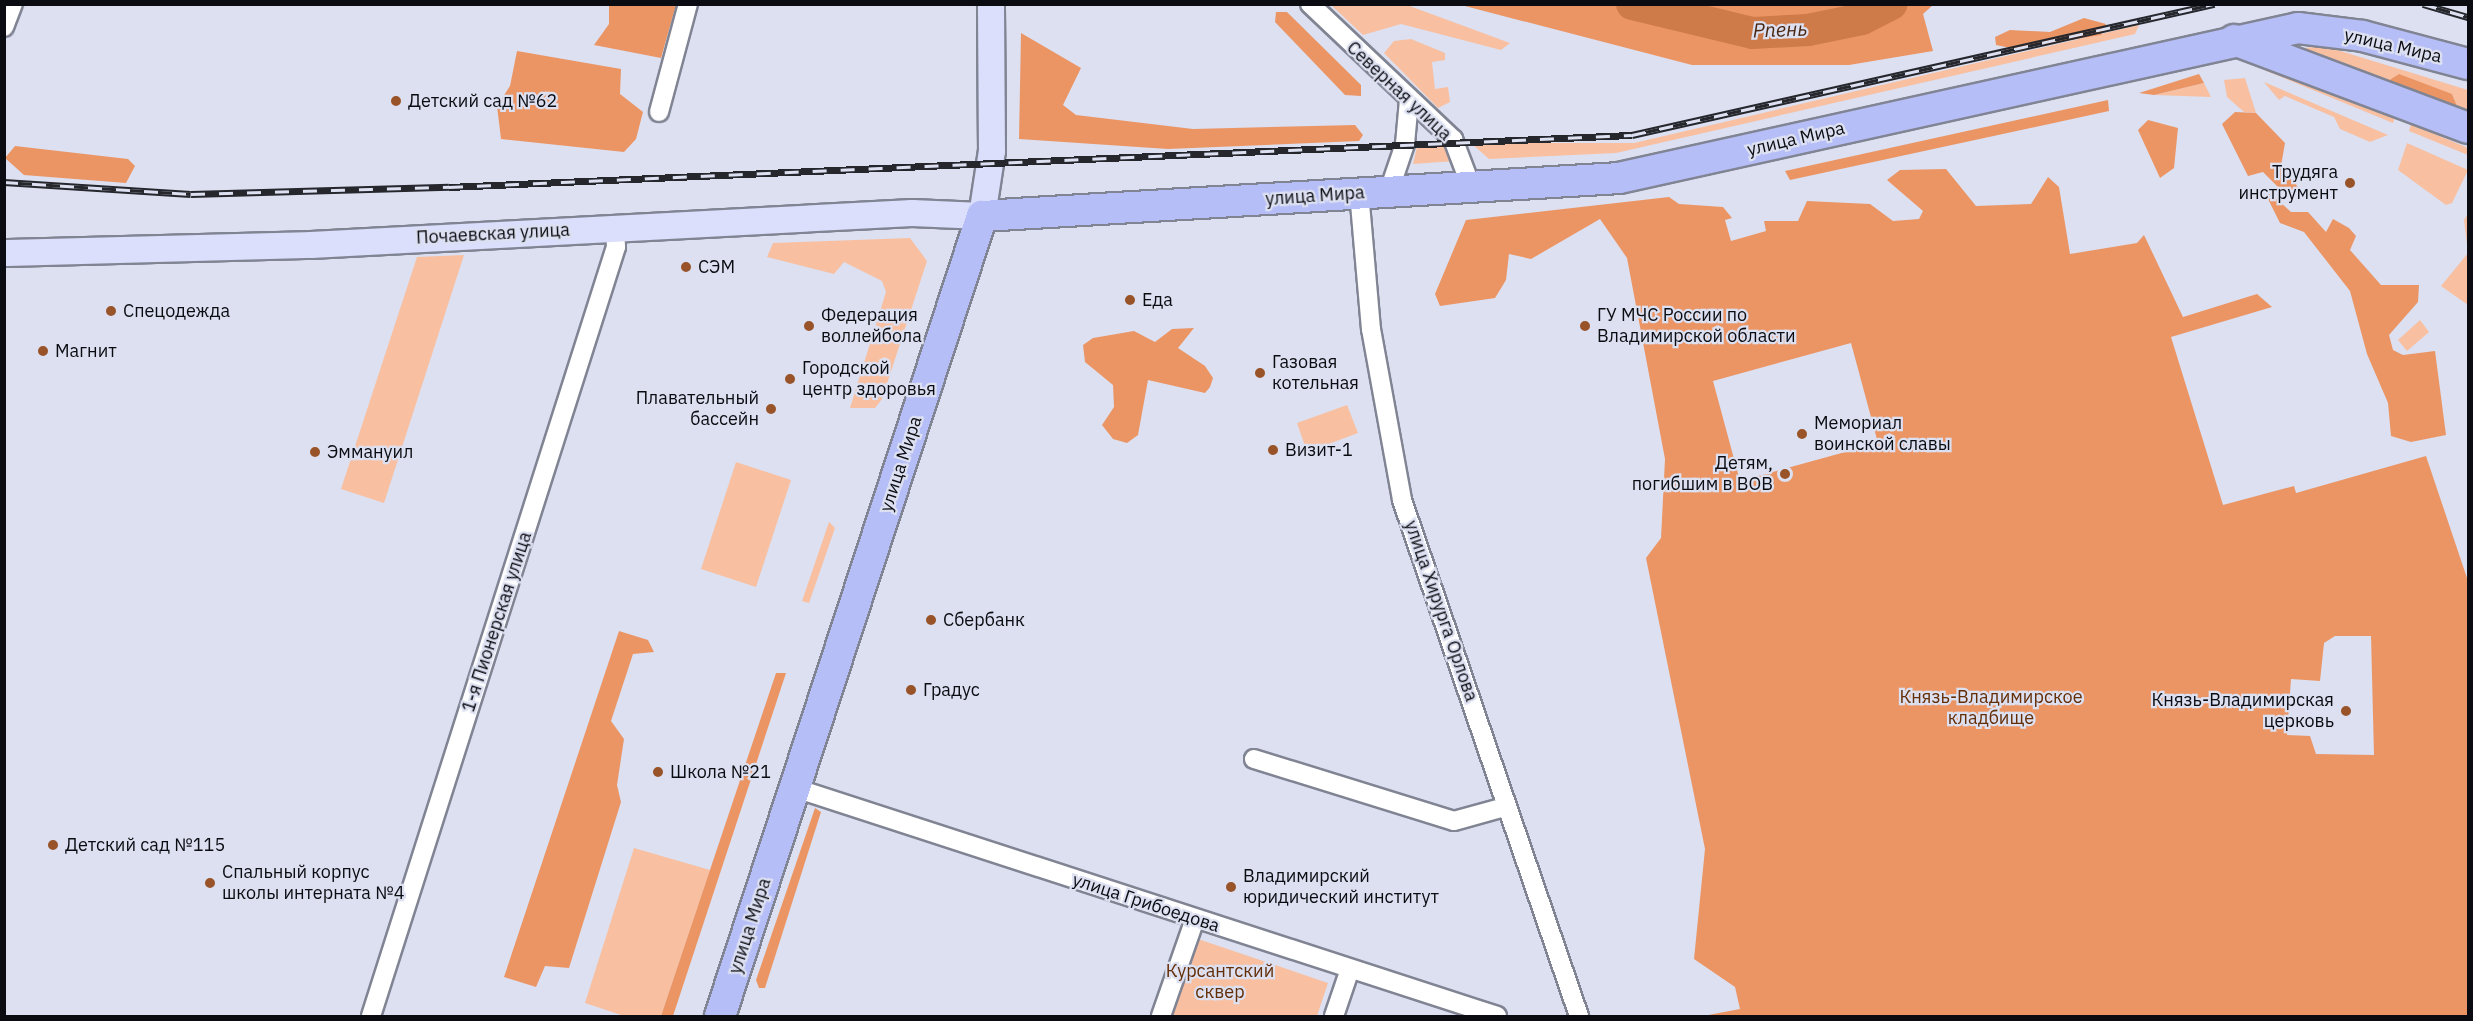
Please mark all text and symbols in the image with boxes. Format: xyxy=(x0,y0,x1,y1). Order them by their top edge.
water label: Рпень xyxy=(1752,16,1808,42)
street label: улица Мира xyxy=(2342,24,2444,68)
street label: Северная улица xyxy=(1342,37,1456,145)
place label: Детский сад №62 xyxy=(408,90,557,112)
marker: Детский сад №62 xyxy=(389,94,403,108)
street label: улица Мира xyxy=(1745,117,1847,161)
place label: Трудяга инструмент xyxy=(2238,162,2338,204)
marker: Трудяга инструмент xyxy=(2343,176,2357,190)
street label: улица Мира xyxy=(1265,182,1365,210)
street label: Почаевская улица xyxy=(416,219,570,249)
place label: СЭМ xyxy=(698,256,735,278)
marker: СЭМ xyxy=(679,260,693,274)
place label: Еда xyxy=(1142,289,1173,311)
marker: Еда xyxy=(1123,293,1137,307)
place label: Спецодежда xyxy=(123,300,230,322)
marker: Спецодежда xyxy=(104,304,118,318)
place label: Федерация воллейбола xyxy=(821,305,922,348)
place label: ГУ МЧС России по Владимирской области xyxy=(1597,305,1796,348)
marker: Федерация воллейбола xyxy=(802,319,816,333)
marker: ГУ МЧС России по Владимирской области xyxy=(1578,319,1592,333)
place label: Магнит xyxy=(55,340,117,362)
marker: Магнит xyxy=(36,344,50,358)
place label: Газовая котельная xyxy=(1272,352,1359,394)
place label: Городской центр здоровья xyxy=(802,358,936,400)
marker: Газовая котельная xyxy=(1253,366,1267,380)
marker: Городской центр здоровья xyxy=(783,372,797,386)
place label: Плавательный бассейн xyxy=(636,388,759,430)
marker: Плавательный бассейн xyxy=(764,402,778,416)
street label: улица Мира xyxy=(875,413,927,515)
place label: Мемориал воинской славы xyxy=(1814,413,1951,456)
marker: Мемориал воинской славы xyxy=(1795,427,1809,441)
place label: Визит-1 xyxy=(1285,439,1353,461)
place label: Эммануил xyxy=(327,441,413,463)
marker: Визит-1 xyxy=(1266,443,1280,457)
marker: Эммануил xyxy=(308,445,322,459)
place label: Детям, погибшим в ВОВ xyxy=(1632,453,1773,496)
marker: Детям, погибшим в ВОВ xyxy=(1778,467,1792,481)
street label: улица Хирурга Орлова xyxy=(1400,518,1482,704)
street label: 1-я Пионерская улица xyxy=(458,529,536,715)
place label: Сбербанк xyxy=(943,609,1025,631)
marker: Сбербанк xyxy=(924,613,938,627)
place label: Градус xyxy=(923,679,980,701)
marker: Градус xyxy=(904,683,918,697)
park label: Князь-Владимирское кладбище xyxy=(1899,687,2083,730)
place label: Князь-Владимирская церковь xyxy=(2152,690,2334,732)
marker: Князь-Владимирская церковь xyxy=(2339,704,2353,718)
place label: Школа №21 xyxy=(670,761,771,783)
marker: Школа №21 xyxy=(651,765,665,779)
place label: Детский сад №115 xyxy=(65,834,225,856)
marker: Детский сад №115 xyxy=(46,838,60,852)
place label: Cпальный корпус школы интерната №4 xyxy=(222,862,404,904)
place label: Владимирский юридический институт xyxy=(1243,866,1439,908)
street label: улица Грибоедова xyxy=(1070,869,1222,937)
street label: улица Мира xyxy=(724,875,776,977)
marker: Cпальный корпус школы интерната №4 xyxy=(203,876,217,890)
marker: Владимирский юридический институт xyxy=(1224,880,1238,894)
park label: Курсантский сквер xyxy=(1166,961,1274,1004)

